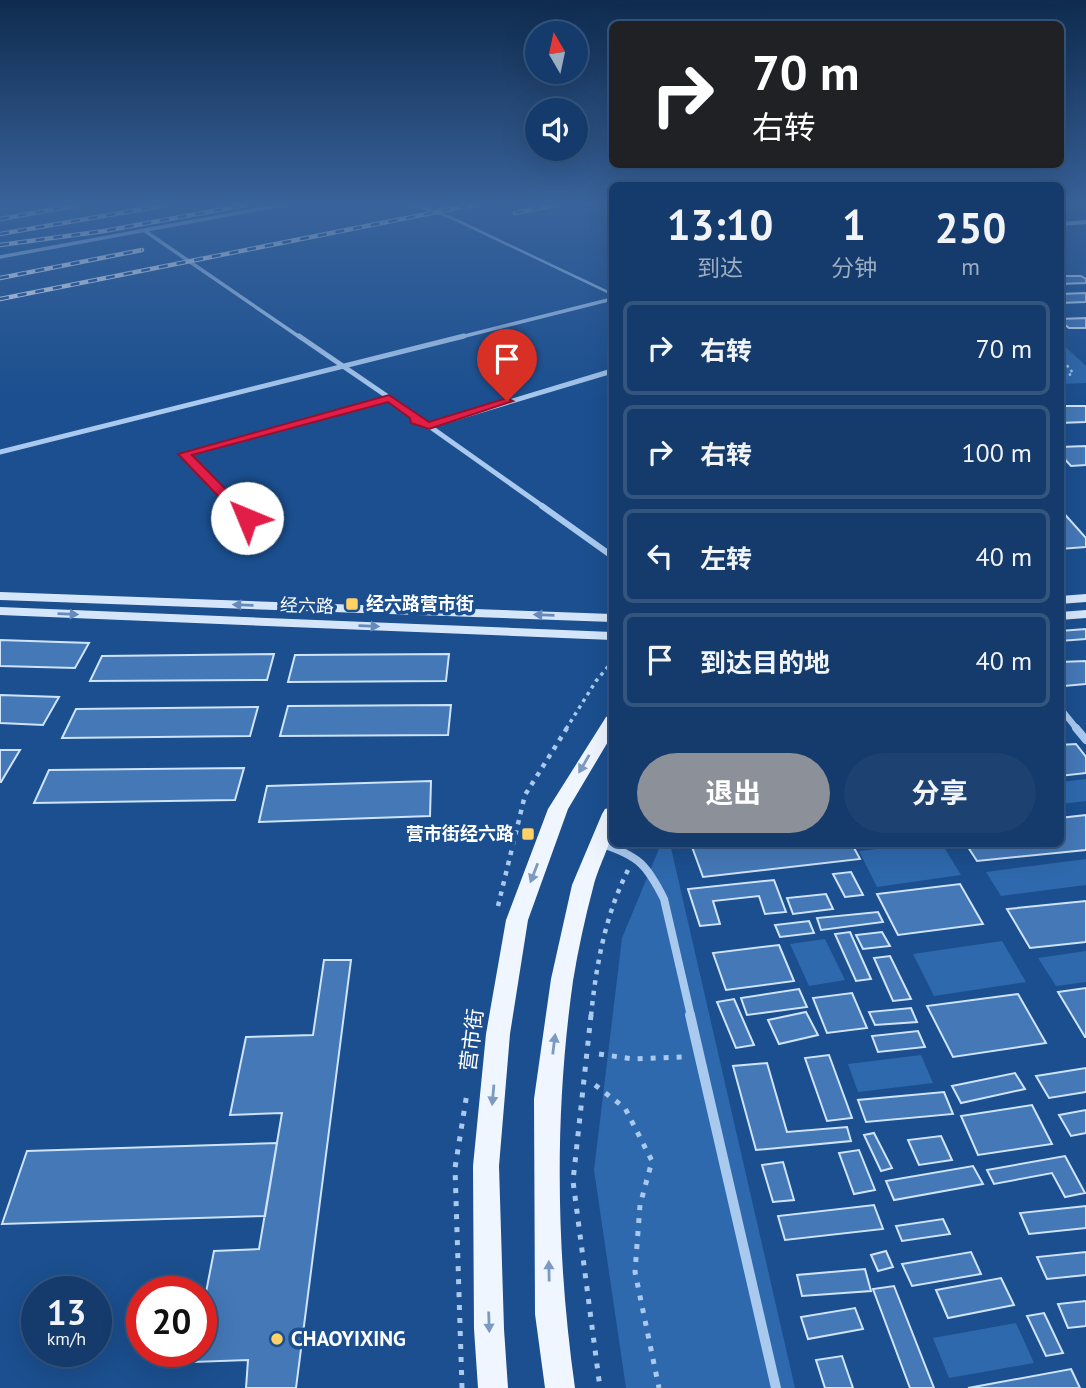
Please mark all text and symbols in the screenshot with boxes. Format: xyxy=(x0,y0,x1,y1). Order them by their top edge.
north arrow xyxy=(525,21,588,84)
map controls xyxy=(525,21,588,161)
text: 70 m xyxy=(752,40,859,104)
icon: right xyxy=(637,49,728,140)
button: sound xyxy=(525,98,588,161)
text: 右转 xyxy=(752,106,816,148)
text: 13:10 xyxy=(667,197,773,252)
text: 1 xyxy=(842,197,866,252)
text: 250 xyxy=(935,200,1006,255)
text: m xyxy=(961,252,980,281)
text: 到达 xyxy=(697,253,743,282)
text: 分钟 xyxy=(831,253,877,282)
pin xyxy=(477,329,537,401)
icon: right xyxy=(641,329,679,367)
text: 70 m xyxy=(976,332,1032,365)
text: 右转 xyxy=(700,334,752,367)
icon: arrive xyxy=(488,340,526,378)
icon: right xyxy=(641,433,679,471)
text: 100 m xyxy=(961,436,1032,469)
text: 右转 xyxy=(700,438,752,471)
position arrow xyxy=(210,481,284,555)
icon: left xyxy=(641,537,679,575)
text: 40 m xyxy=(976,540,1032,573)
text: 左转 xyxy=(700,542,752,575)
place label: 经六路营市街 xyxy=(366,592,474,615)
street label: 经六路 xyxy=(280,593,334,618)
marker: 经六路营市街 xyxy=(344,596,360,612)
one-way arrow xyxy=(232,599,254,610)
one-way arrow xyxy=(57,608,79,619)
one-way arrow xyxy=(533,610,555,621)
one-way arrow xyxy=(358,621,380,632)
icon: arrive xyxy=(641,641,679,679)
text: 40 m xyxy=(976,644,1032,677)
text: 到达目的地 xyxy=(700,646,830,679)
button: 退出 xyxy=(637,753,830,833)
button: 分享 xyxy=(844,753,1036,833)
one-way arrow xyxy=(578,755,590,774)
place label: 营市街经六路 xyxy=(406,822,514,845)
marker: 营市街经六路 xyxy=(520,826,536,842)
one-way arrow xyxy=(529,862,540,883)
street label: 营市街 xyxy=(454,1007,489,1073)
one-way arrow xyxy=(548,1033,559,1055)
one-way arrow xyxy=(487,1084,498,1106)
one-way arrow xyxy=(544,1260,555,1282)
speed limit sign: 20 xyxy=(126,1276,217,1367)
text: 13 xyxy=(47,1289,86,1335)
one-way arrow xyxy=(483,1312,495,1334)
place label: CHAOYIXING xyxy=(291,1325,406,1352)
text: km/h xyxy=(47,1327,86,1350)
marker: CHAOYIXING xyxy=(269,1331,285,1347)

